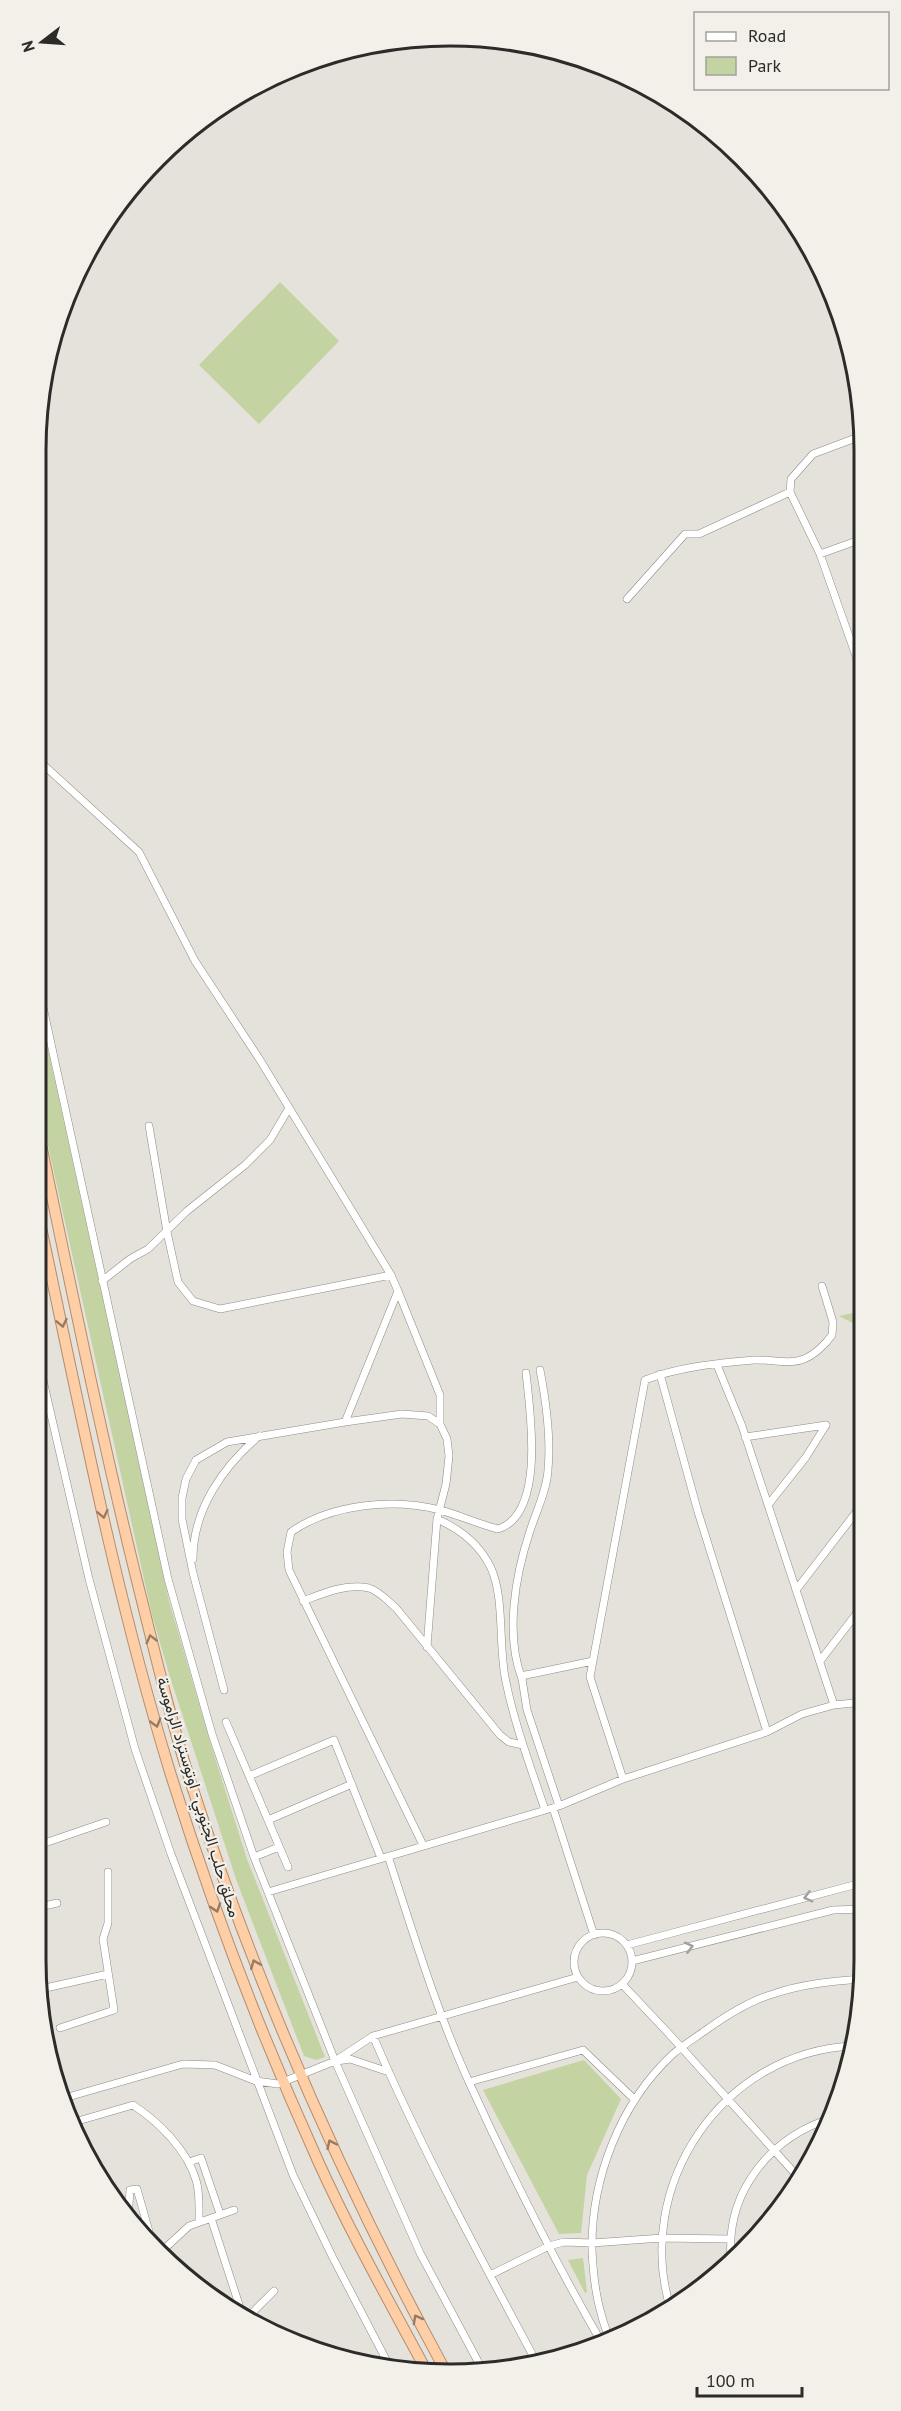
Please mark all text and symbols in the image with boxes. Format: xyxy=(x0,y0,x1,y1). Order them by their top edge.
north arrow xyxy=(12,12,72,72)
legend xyxy=(694,12,889,90)
text: Road xyxy=(748,24,786,47)
text: N xyxy=(17,38,39,54)
text: Park xyxy=(748,54,781,77)
one-way arrow xyxy=(54,1318,67,1328)
one-way arrow xyxy=(95,1508,108,1518)
one-way arrow xyxy=(146,1634,159,1644)
street label: محلق حلب الجنوبي - اوتوستراد الراموسة xyxy=(149,1674,245,1921)
one-way arrow xyxy=(149,1718,162,1728)
one-way arrow xyxy=(803,1890,814,1902)
one-way arrow xyxy=(209,1902,221,1913)
one-way arrow xyxy=(684,1941,694,1954)
one-way arrow xyxy=(250,1959,262,1970)
one-way arrow xyxy=(326,2139,338,2150)
one-way arrow xyxy=(413,2314,424,2325)
scale bar xyxy=(697,2360,802,2398)
text: 100 m xyxy=(706,2369,755,2392)

